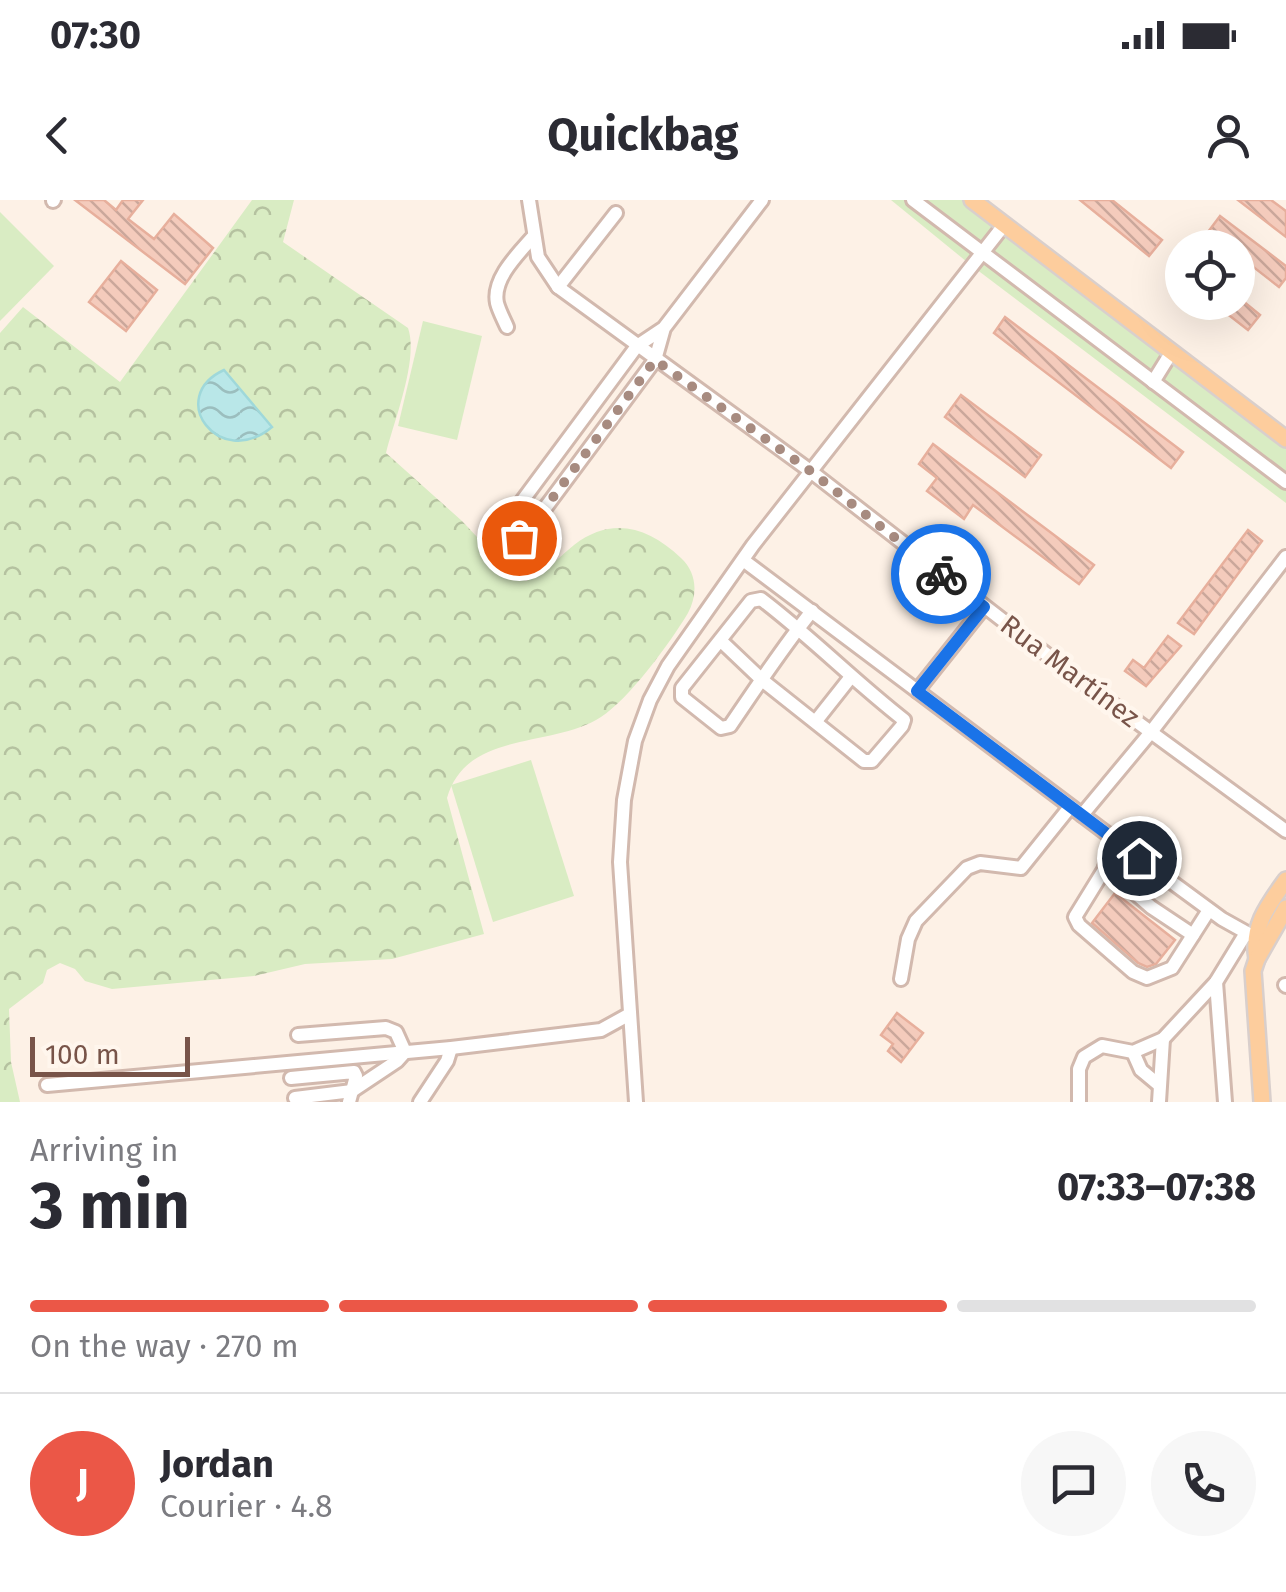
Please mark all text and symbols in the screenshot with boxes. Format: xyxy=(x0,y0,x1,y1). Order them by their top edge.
text: 07:30 xyxy=(50,12,141,58)
icon: back xyxy=(30,108,85,163)
text: Quickbag xyxy=(547,108,739,162)
icon: person xyxy=(1201,108,1256,163)
map controls xyxy=(1165,230,1255,320)
button: locate xyxy=(1165,230,1255,320)
pin xyxy=(477,496,562,581)
icon: bag xyxy=(492,511,547,566)
courier xyxy=(891,524,991,624)
icon: bike xyxy=(914,547,969,602)
street label: Rua Martínez xyxy=(994,608,1146,734)
pin xyxy=(1097,816,1182,901)
icon: home xyxy=(1112,831,1167,886)
scale bar xyxy=(30,1032,190,1076)
text: 100 m xyxy=(45,1038,120,1071)
text: Arriving in xyxy=(30,1131,178,1169)
text: 07:33–07:38 xyxy=(1057,1164,1256,1210)
text: 3 min xyxy=(30,1167,190,1245)
text: On the way · 270 m xyxy=(30,1327,299,1365)
button: chat xyxy=(1021,1431,1126,1536)
button: phone xyxy=(1151,1431,1256,1536)
text: Jordan xyxy=(160,1441,274,1487)
text: J xyxy=(76,1460,89,1506)
text: Courier · 4.8 xyxy=(160,1487,333,1525)

